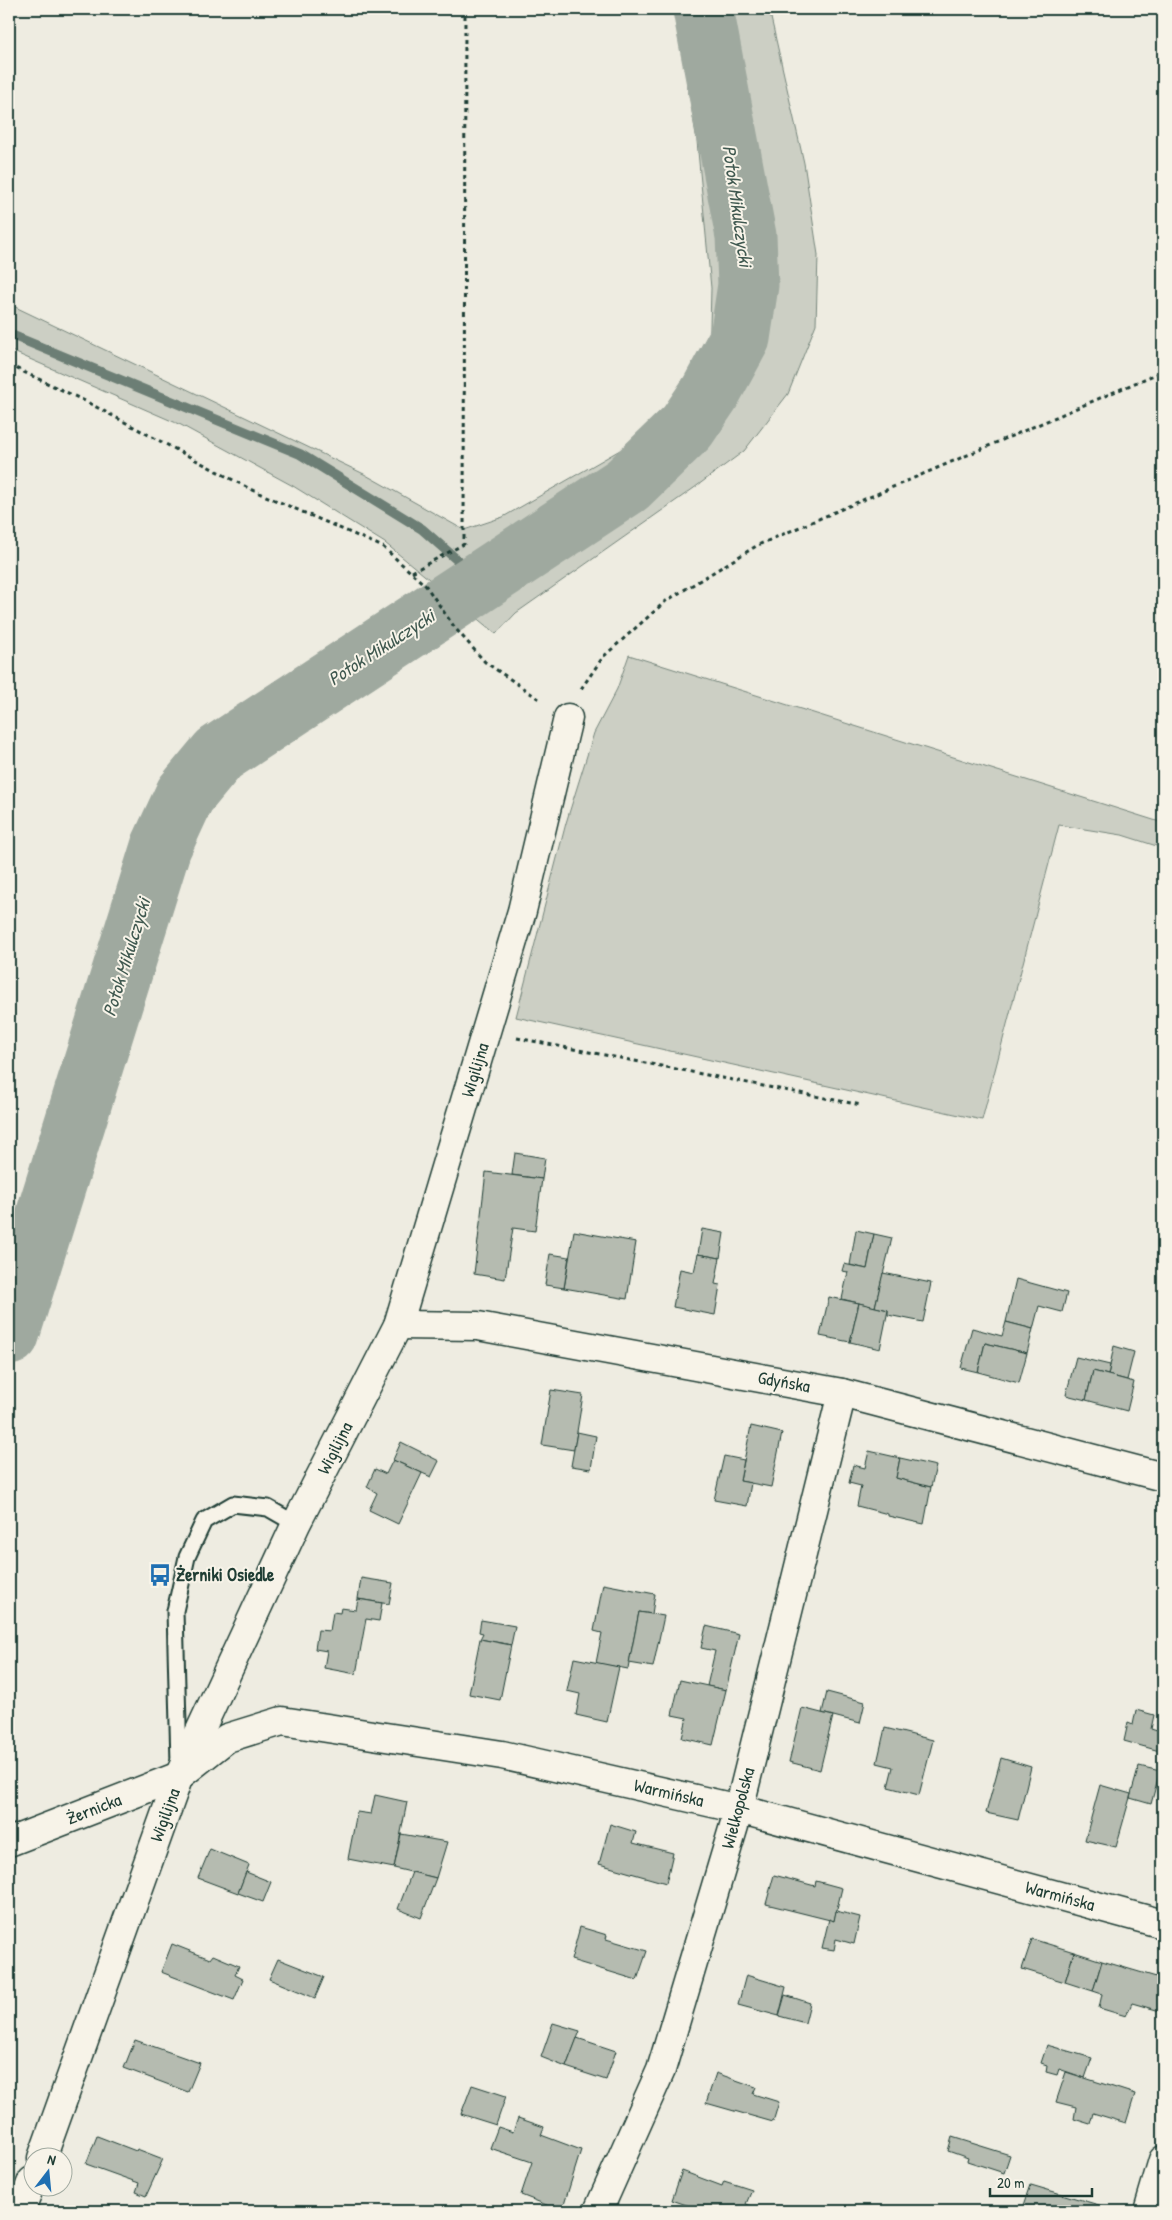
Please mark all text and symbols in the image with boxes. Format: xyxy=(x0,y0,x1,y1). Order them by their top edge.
water label: Potok Mikulczycki xyxy=(717,144,760,270)
water label: Potok Mikulczycki xyxy=(323,602,441,691)
water label: Potok Mikulczycki xyxy=(96,893,157,1019)
street label: Wigilijna xyxy=(454,1040,495,1100)
street label: Gdyńska xyxy=(756,1365,812,1398)
street label: Wigilijna xyxy=(311,1417,358,1478)
bus stop icon: Żerniki Osiedle xyxy=(147,1562,173,1588)
place label: Żerniki Osiedle xyxy=(176,1562,275,1587)
street label: Wielkopolska xyxy=(715,1765,760,1851)
street label: Warmińska xyxy=(632,1772,706,1813)
street label: Wigilijna xyxy=(143,1785,186,1845)
street label: Żernicka xyxy=(63,1787,125,1830)
street label: Warmińska xyxy=(1023,1874,1098,1917)
north arrow xyxy=(22,2148,72,2198)
text: N xyxy=(46,2149,58,2169)
scale bar xyxy=(990,2165,1092,2197)
text: 20 m xyxy=(997,2172,1024,2193)

